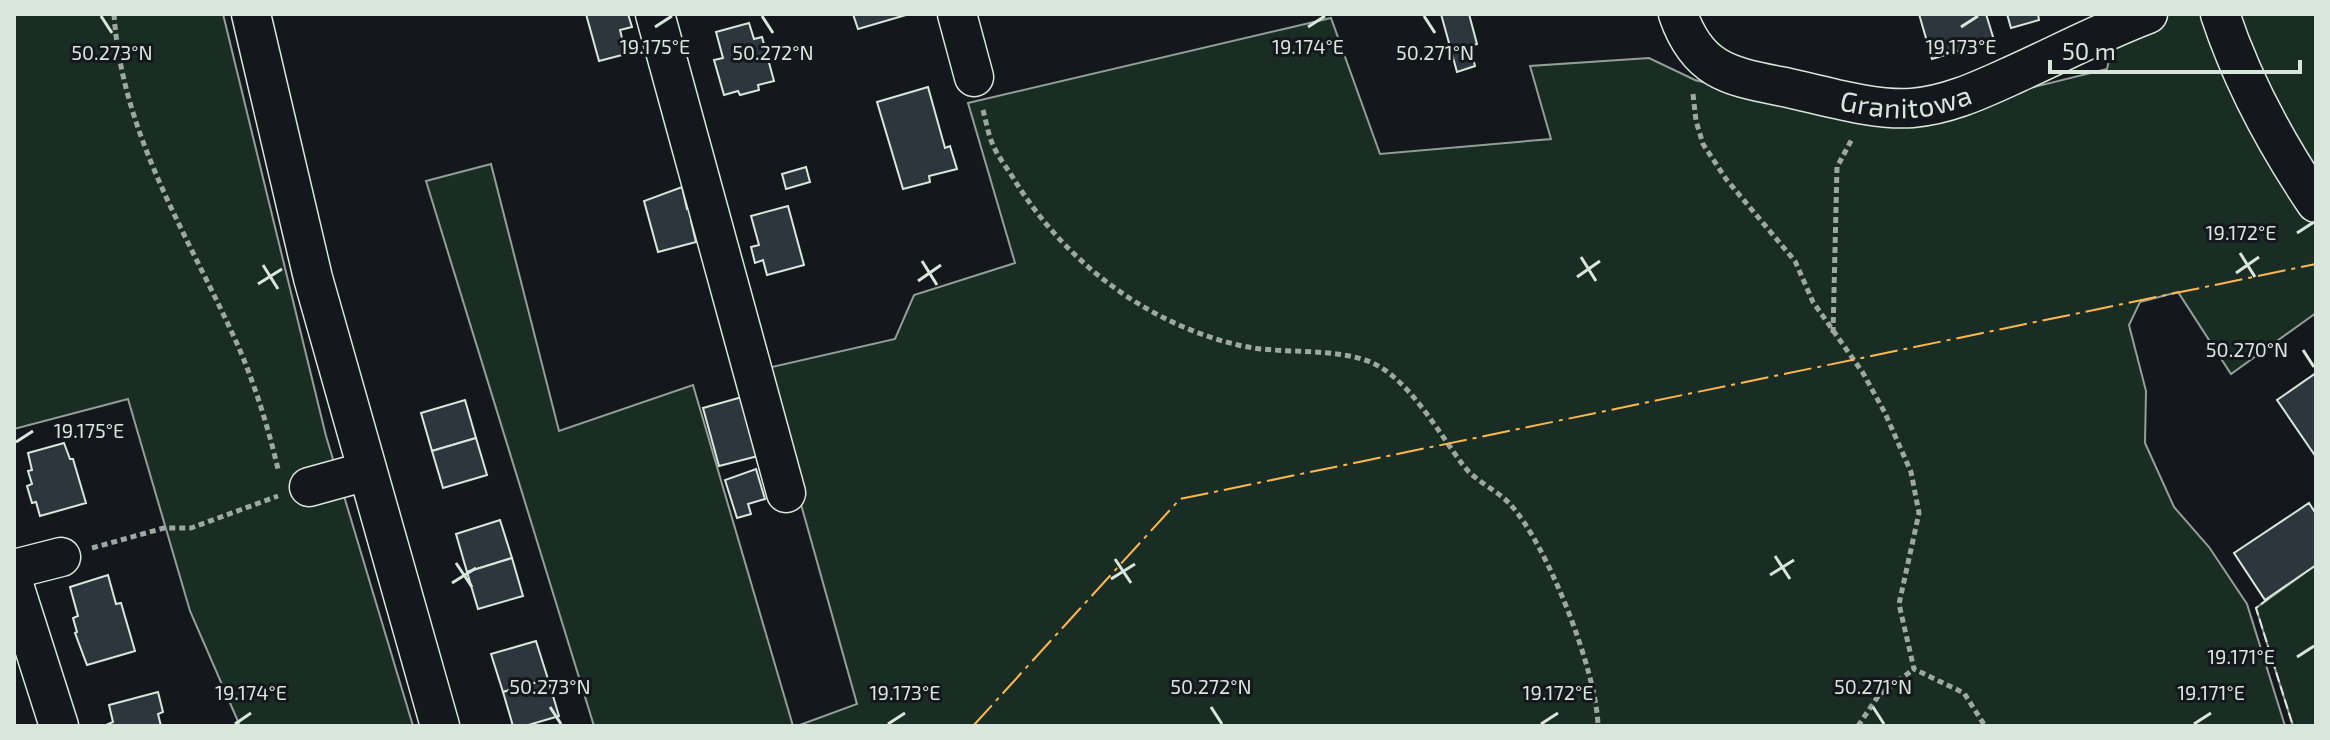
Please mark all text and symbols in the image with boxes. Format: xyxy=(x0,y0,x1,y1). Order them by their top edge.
scale bar xyxy=(2050,24,2300,74)
text: 19.175°E xyxy=(620,34,690,58)
text: 19.174°E xyxy=(1272,34,1344,58)
text: 19.173°E xyxy=(1926,34,1996,58)
text: 50 m xyxy=(2062,36,2116,65)
text: 50.273°N xyxy=(71,40,153,64)
text: 50.272°N xyxy=(732,40,814,64)
text: 50.271°N xyxy=(1396,40,1474,64)
street label: Granitowa xyxy=(1837,77,1976,125)
text: 19.172°E xyxy=(2205,220,2277,244)
text: 50.270°N xyxy=(2206,337,2288,361)
text: 19.175°E xyxy=(54,418,124,442)
text: 19.171°E xyxy=(2207,644,2275,668)
text: 50.273°N xyxy=(509,674,591,698)
text: 50.272°N xyxy=(1170,674,1252,698)
text: 50.271°N xyxy=(1834,674,1912,698)
text: 19.174°E xyxy=(215,680,287,704)
text: 19.173°E xyxy=(870,680,940,704)
text: 19.172°E xyxy=(1522,680,1594,704)
text: 19.171°E xyxy=(2177,680,2245,704)

